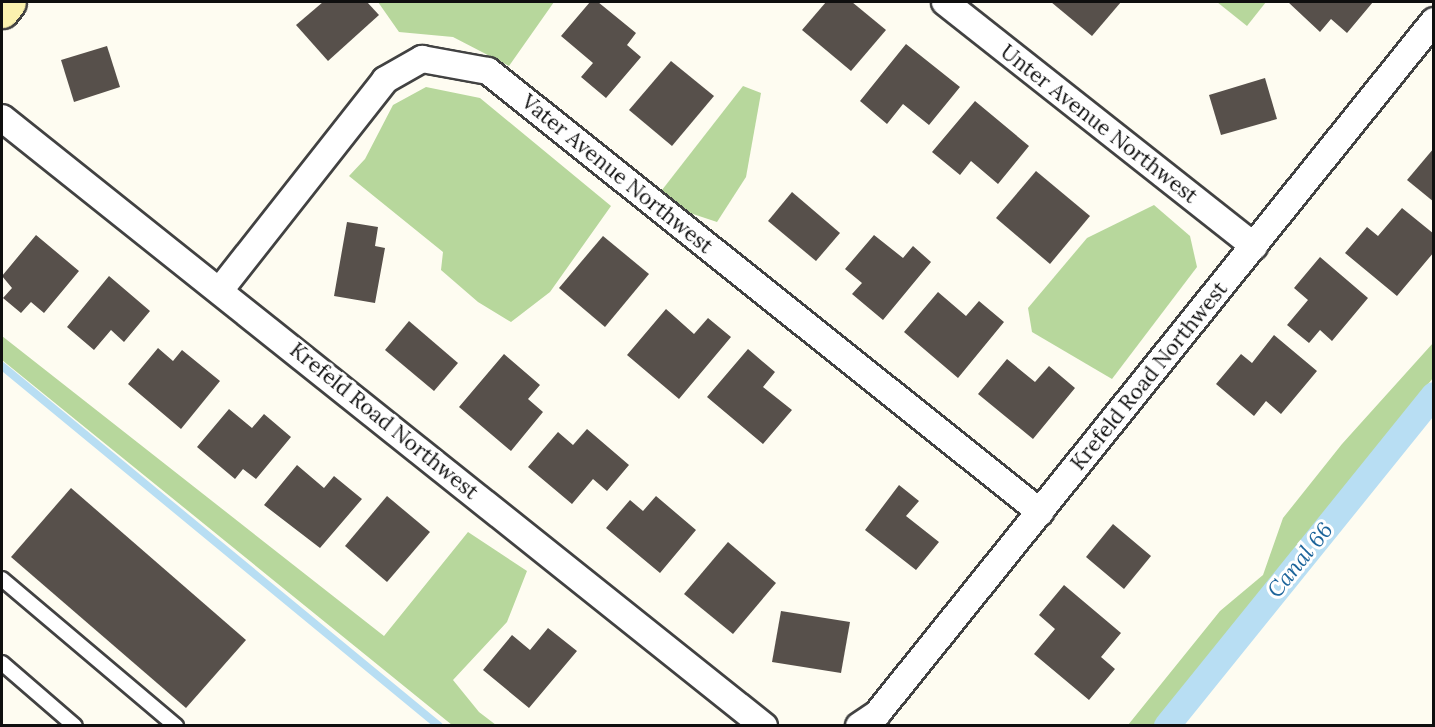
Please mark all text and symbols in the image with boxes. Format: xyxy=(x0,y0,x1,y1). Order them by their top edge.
street label: Unter Avenue Northwest xyxy=(996,39,1202,209)
street label: Vater Avenue Northwest xyxy=(516,89,718,259)
street label: Krefeld Road Northwest xyxy=(1065,277,1233,475)
street label: Krefeld Road Northwest xyxy=(285,337,483,505)
water label: Canal 66 xyxy=(1262,517,1338,603)

